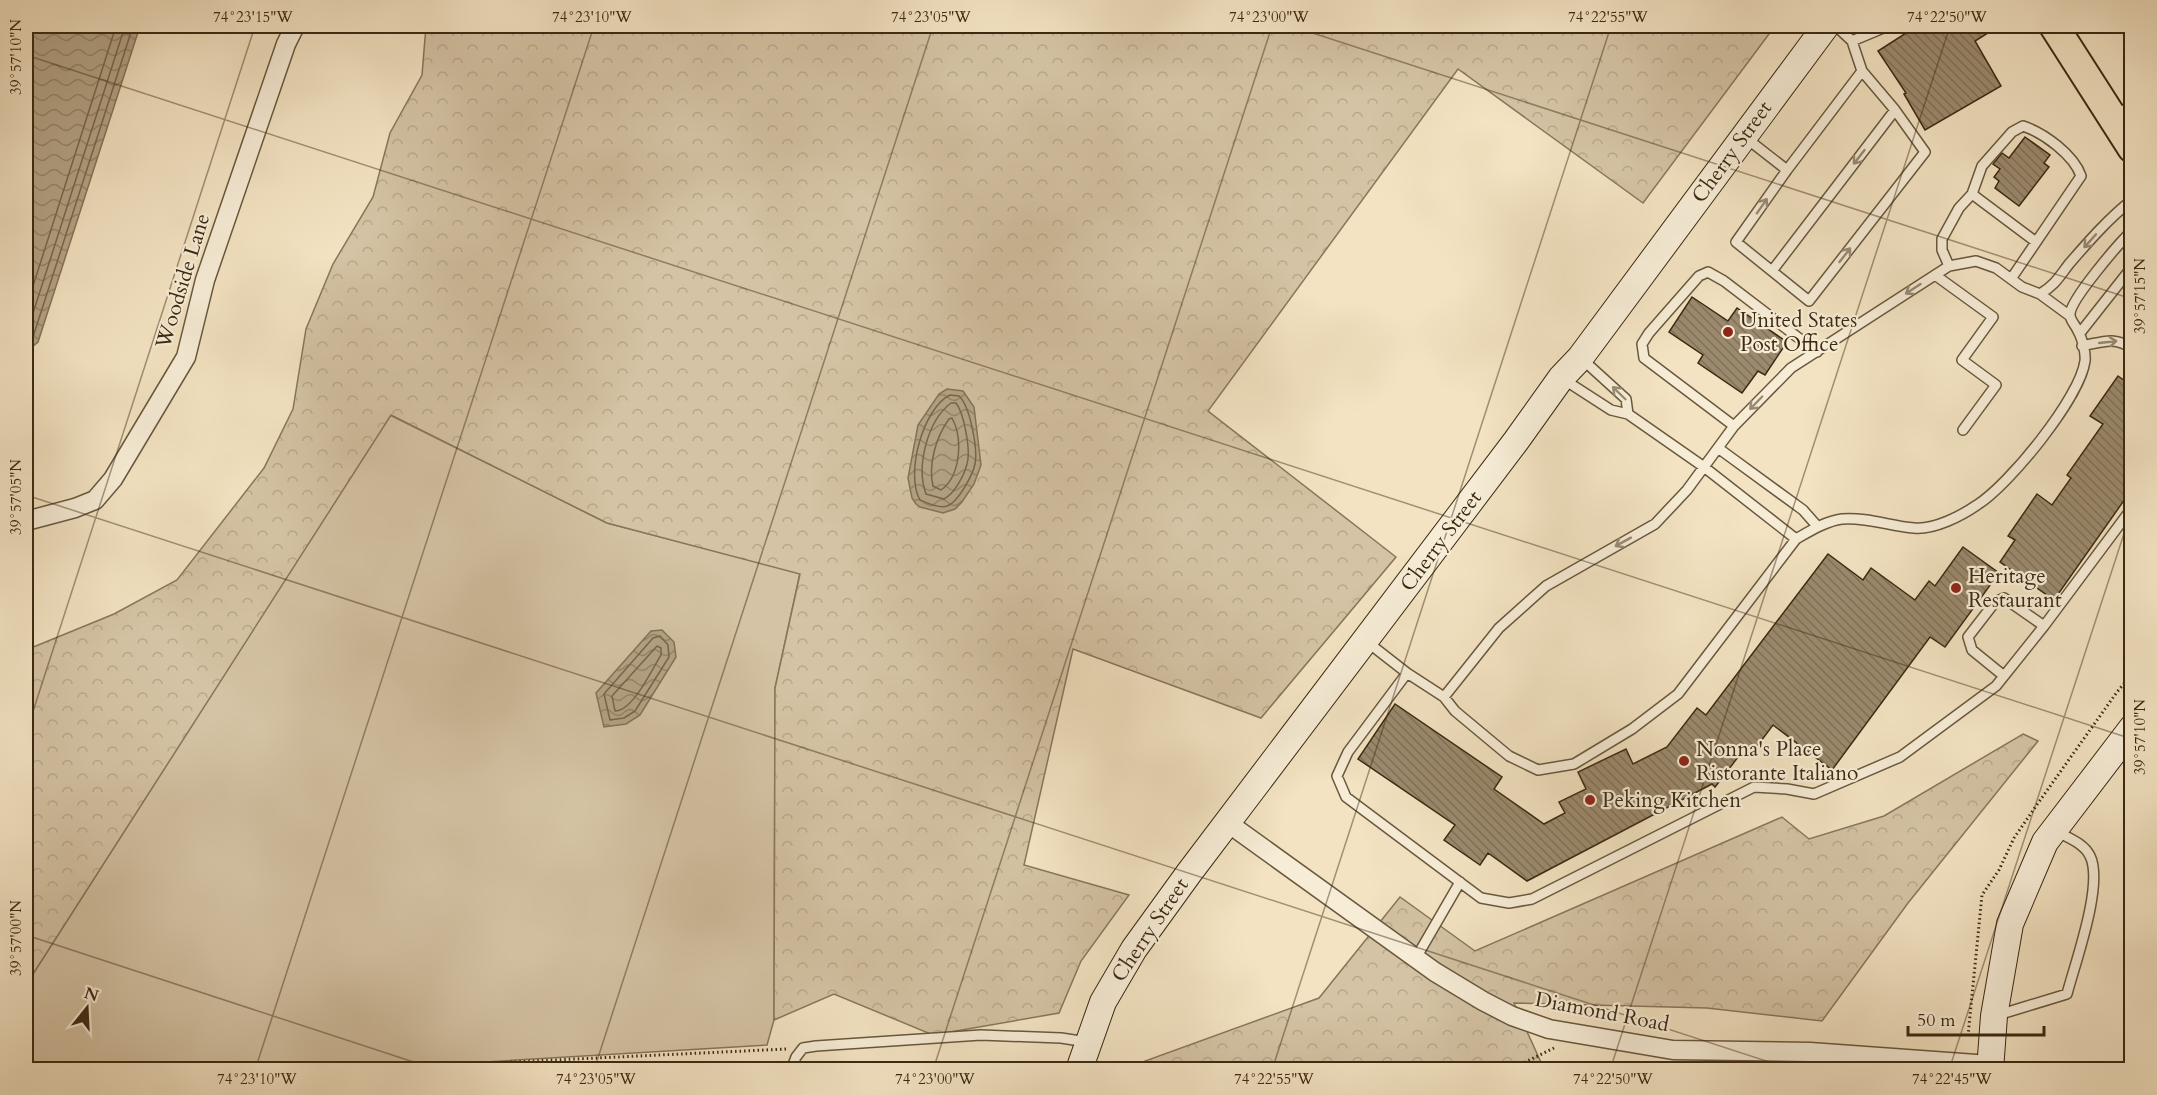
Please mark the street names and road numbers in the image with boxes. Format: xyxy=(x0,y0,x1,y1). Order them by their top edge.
street label: Cherry Street xyxy=(1685,95,1779,209)
street label: Woodside Lane xyxy=(148,210,217,353)
street label: Cherry Street xyxy=(1393,484,1489,598)
street label: Cherry Street xyxy=(1105,872,1196,988)
street label: Diamond Road xyxy=(1532,985,1672,1039)

